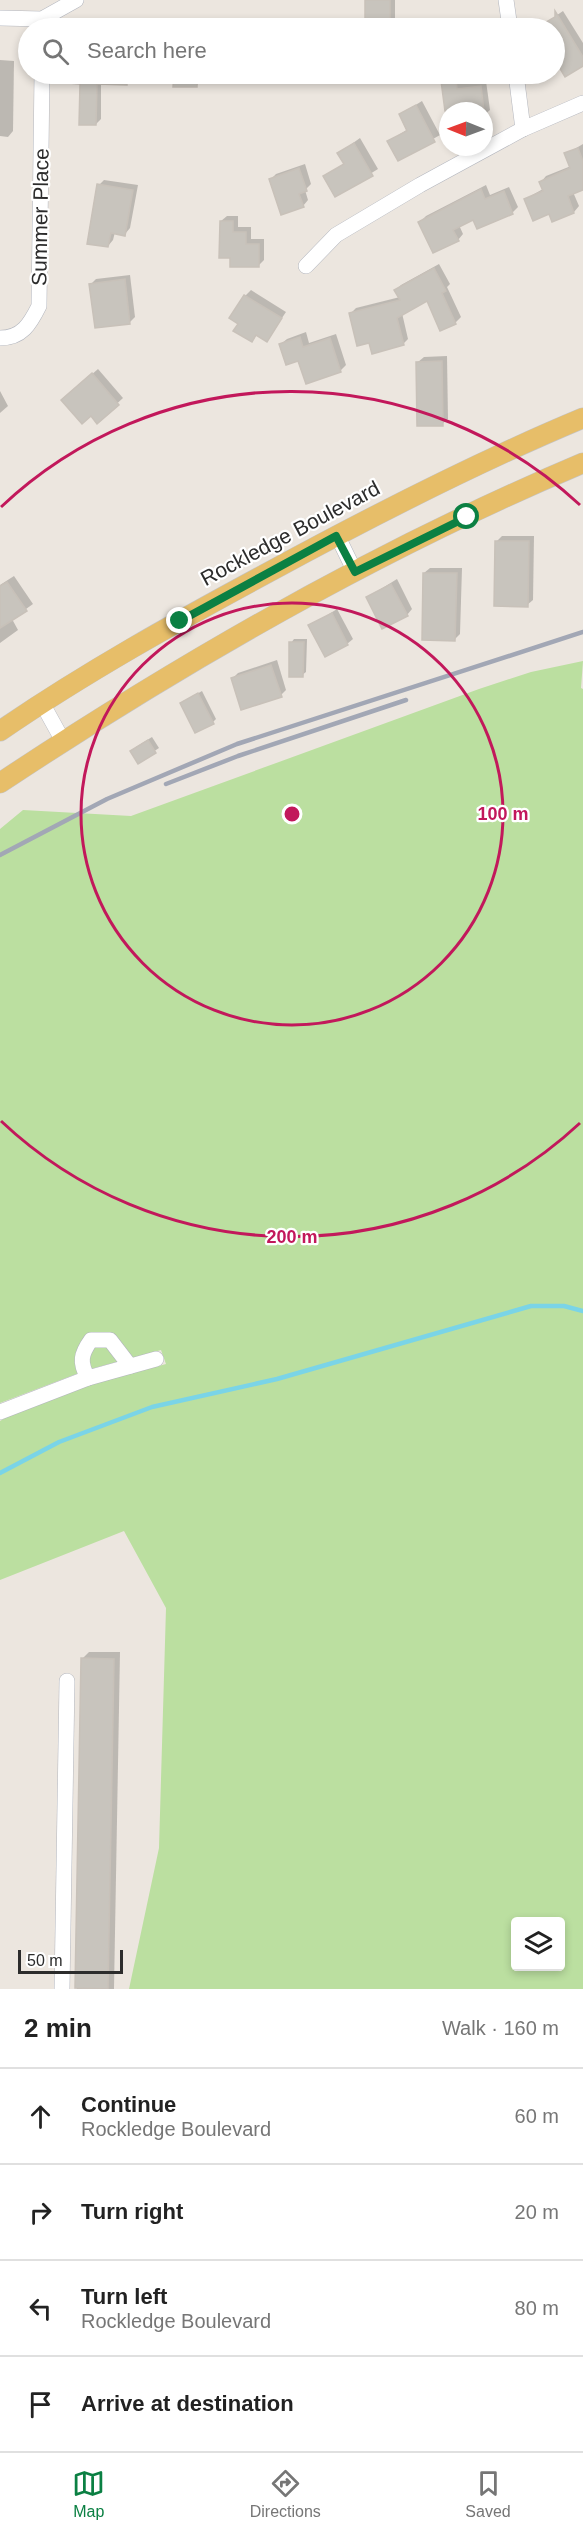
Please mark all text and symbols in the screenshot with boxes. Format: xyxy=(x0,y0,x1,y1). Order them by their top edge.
search box xyxy=(18,18,565,84)
icon: search xyxy=(39,35,72,68)
text: Search here xyxy=(87,38,207,63)
north arrow xyxy=(439,102,493,156)
street label: Summer Place xyxy=(27,148,53,286)
street label: Rockledge Boulevard xyxy=(196,476,384,590)
route start xyxy=(453,503,479,529)
route end xyxy=(166,607,192,633)
centre of rings xyxy=(282,804,302,824)
text: 100 m xyxy=(477,804,529,824)
text: 200 m xyxy=(266,1227,318,1247)
map controls xyxy=(511,1917,565,1971)
button: layers xyxy=(511,1917,565,1971)
scale bar xyxy=(18,1947,123,1974)
text: 50 m xyxy=(27,1952,63,1969)
text: 2 min xyxy=(24,2013,92,2043)
text: Walk · 160 m xyxy=(442,2017,559,2039)
text: Continue xyxy=(81,2092,176,2117)
icon: ahead xyxy=(24,2100,57,2133)
text: 60 m xyxy=(515,2105,559,2127)
text: Rockledge Boulevard xyxy=(81,2118,271,2140)
icon: right xyxy=(24,2196,57,2229)
text: Turn right xyxy=(81,2199,183,2224)
text: 20 m xyxy=(515,2201,559,2223)
text: Turn left xyxy=(81,2284,167,2309)
icon: left xyxy=(24,2292,57,2325)
text: 80 m xyxy=(515,2297,559,2319)
text: Rockledge Boulevard xyxy=(81,2310,271,2332)
icon: arrive xyxy=(24,2388,57,2421)
text: Arrive at destination xyxy=(81,2391,294,2416)
tab: Map xyxy=(72,2467,105,2521)
tab: Directions xyxy=(250,2467,321,2521)
tab: Saved xyxy=(465,2467,511,2521)

